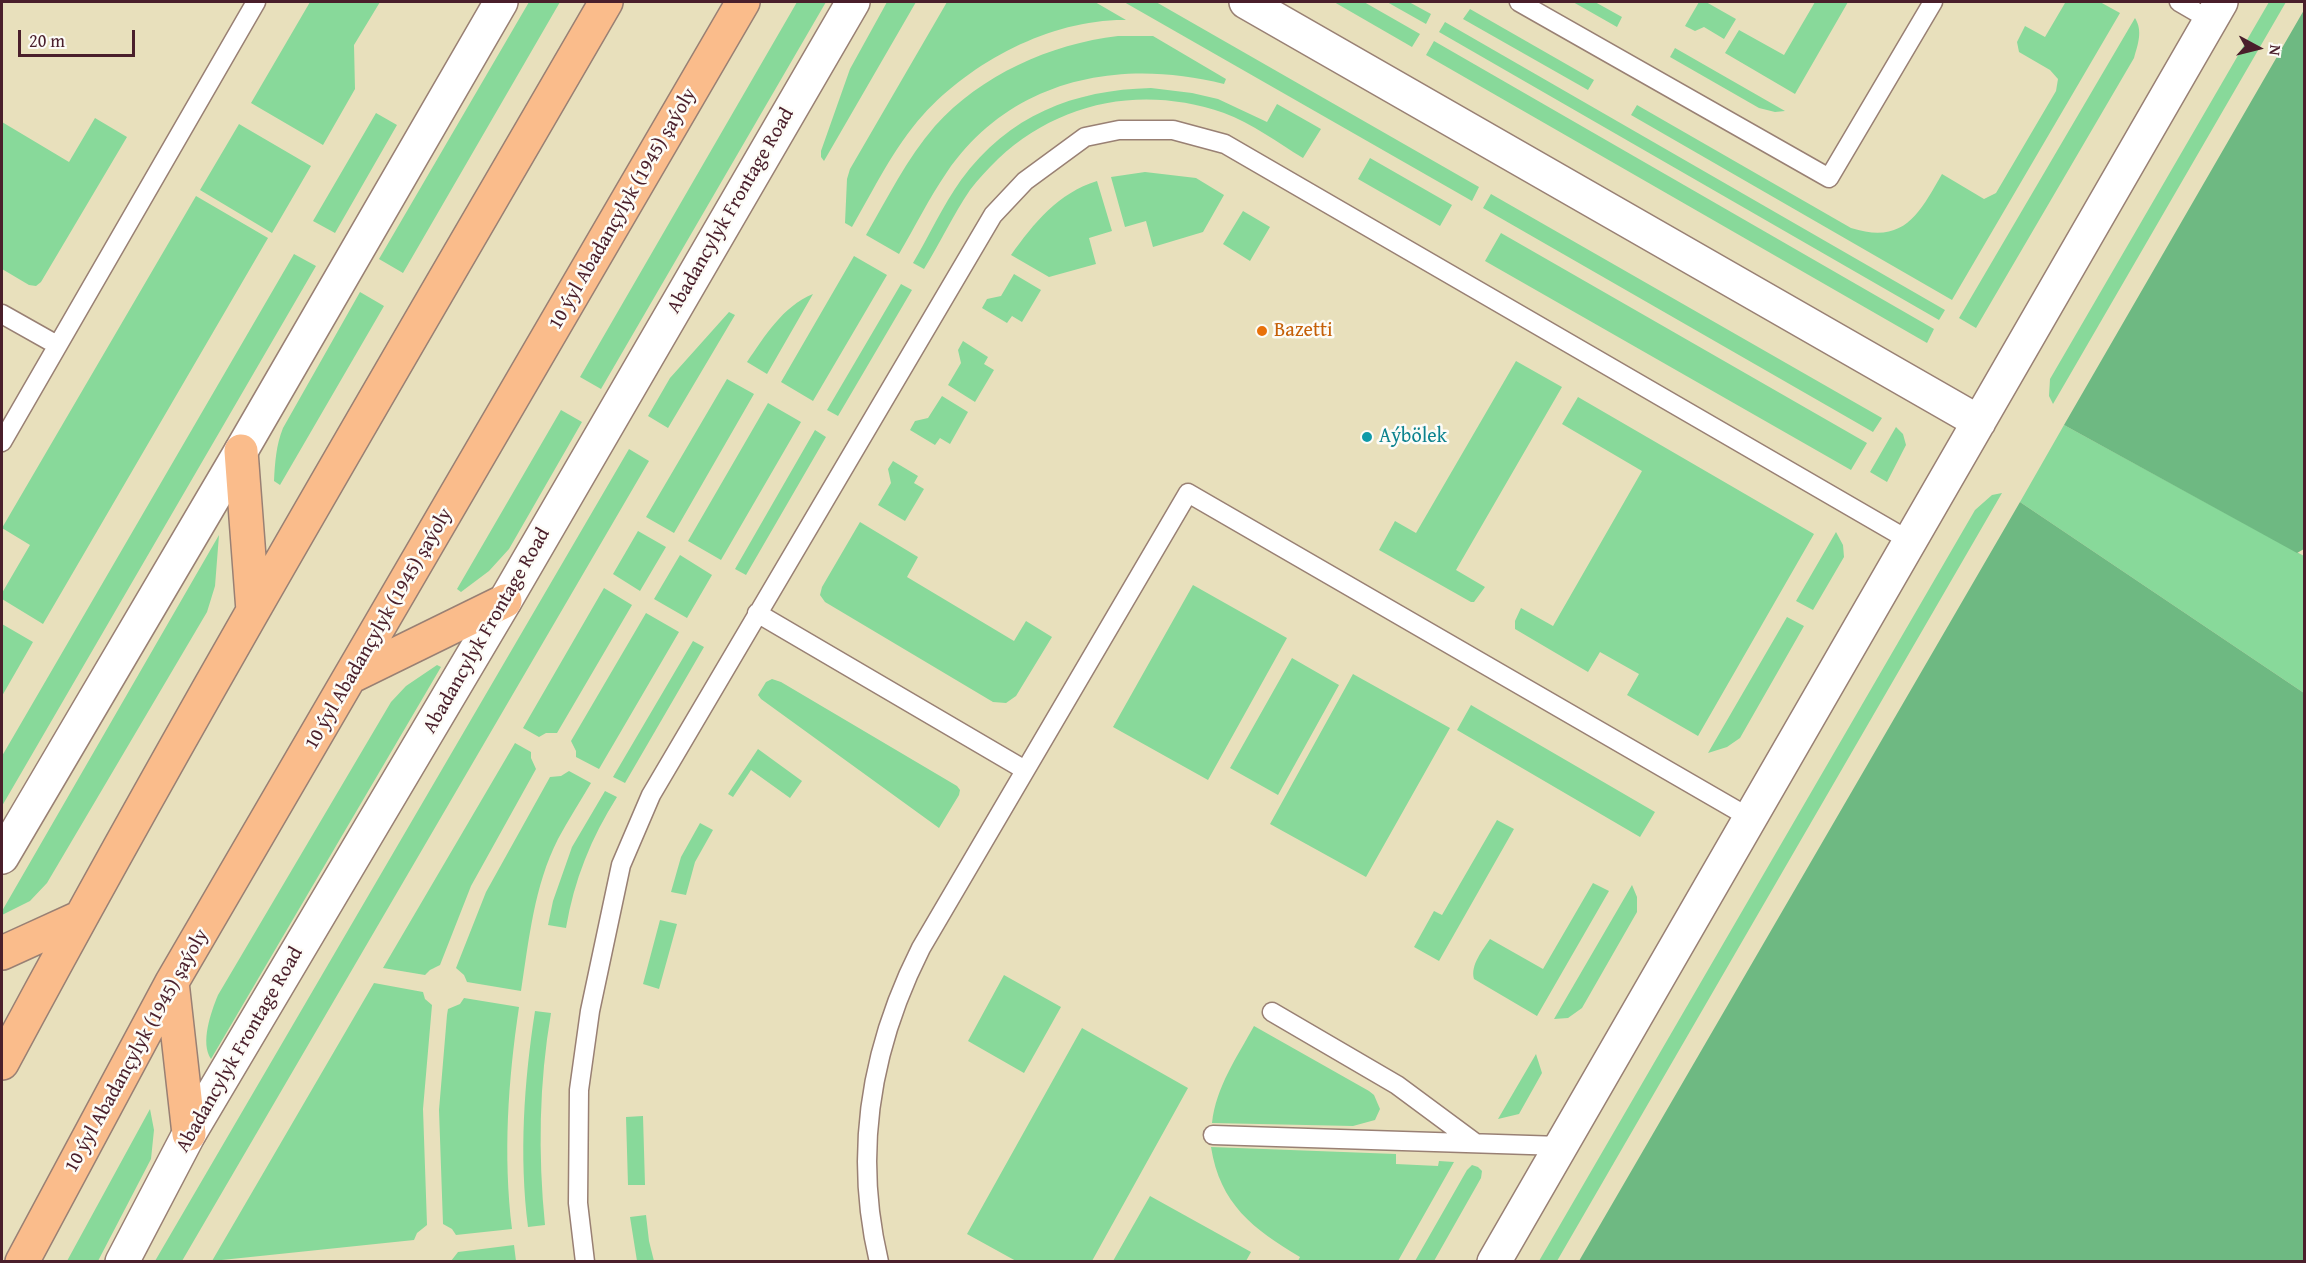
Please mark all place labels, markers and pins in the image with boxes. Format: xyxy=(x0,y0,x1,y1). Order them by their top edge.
place label: Bazetti xyxy=(1274,319,1333,343)
marker: Bazetti xyxy=(1255,324,1269,338)
place label: Aýbölek xyxy=(1379,425,1447,449)
marker: Aýbölek xyxy=(1360,430,1374,444)

